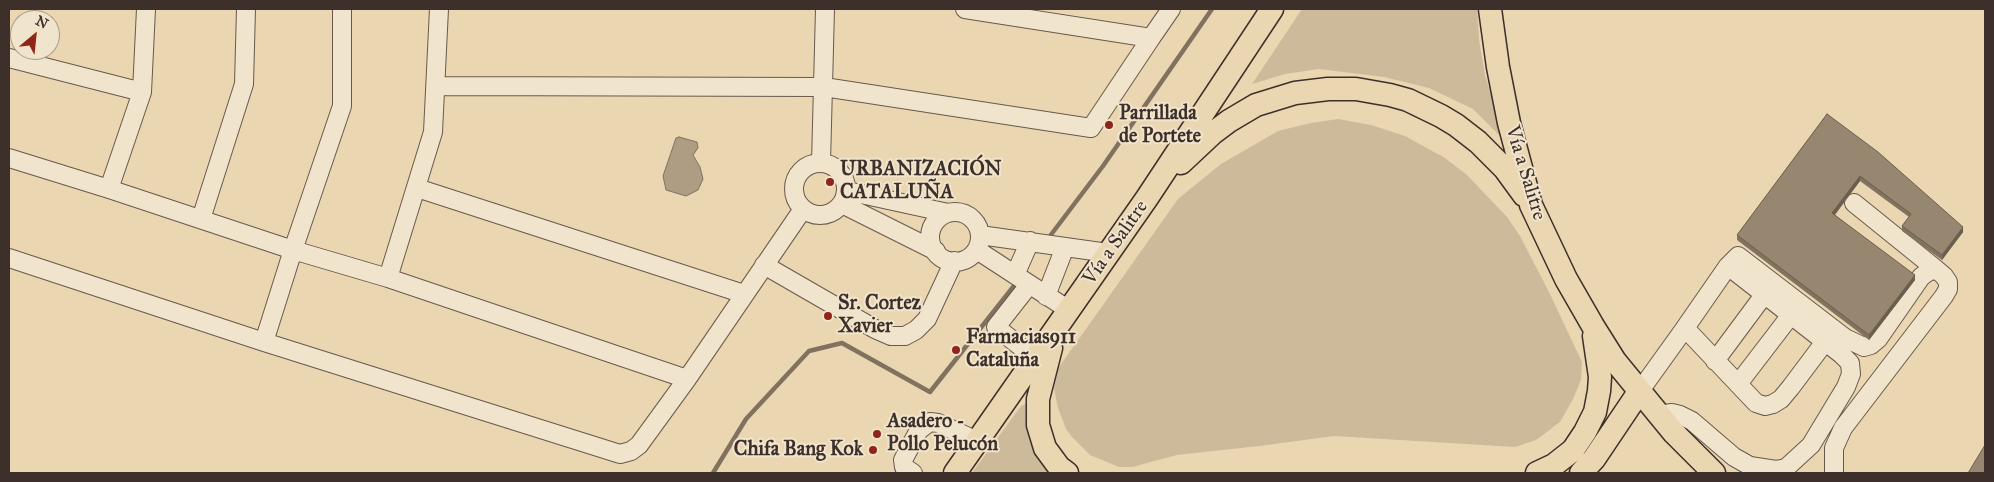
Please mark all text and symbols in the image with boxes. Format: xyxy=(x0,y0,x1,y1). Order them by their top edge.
north arrow xyxy=(10,10,60,60)
text: N xyxy=(33,12,51,32)
place label: Parrillada de Portete xyxy=(1119,102,1201,149)
marker: Parrillada de Portete xyxy=(1103,119,1115,131)
street label: Vía a Salitre xyxy=(1499,123,1551,223)
place label: URBANIZACIÓN CATALUÑA xyxy=(840,158,1001,205)
marker: URBANIZACIÓN CATALUÑA xyxy=(824,176,836,188)
street label: Vía a Salitre xyxy=(1078,196,1154,290)
place label: Sr. Cortez Xavier xyxy=(838,292,921,339)
marker: Sr. Cortez Xavier xyxy=(822,310,834,322)
place label: Farmacias911 Cataluña xyxy=(966,326,1076,373)
marker: Farmacias911 Cataluña xyxy=(950,344,962,356)
place label: Asadero - Pollo Pelucón xyxy=(887,410,998,457)
marker: Asadero - Pollo Pelucón xyxy=(871,428,883,440)
place label: Chifa Bang Kok xyxy=(734,438,863,462)
marker: Chifa Bang Kok xyxy=(867,444,879,456)

